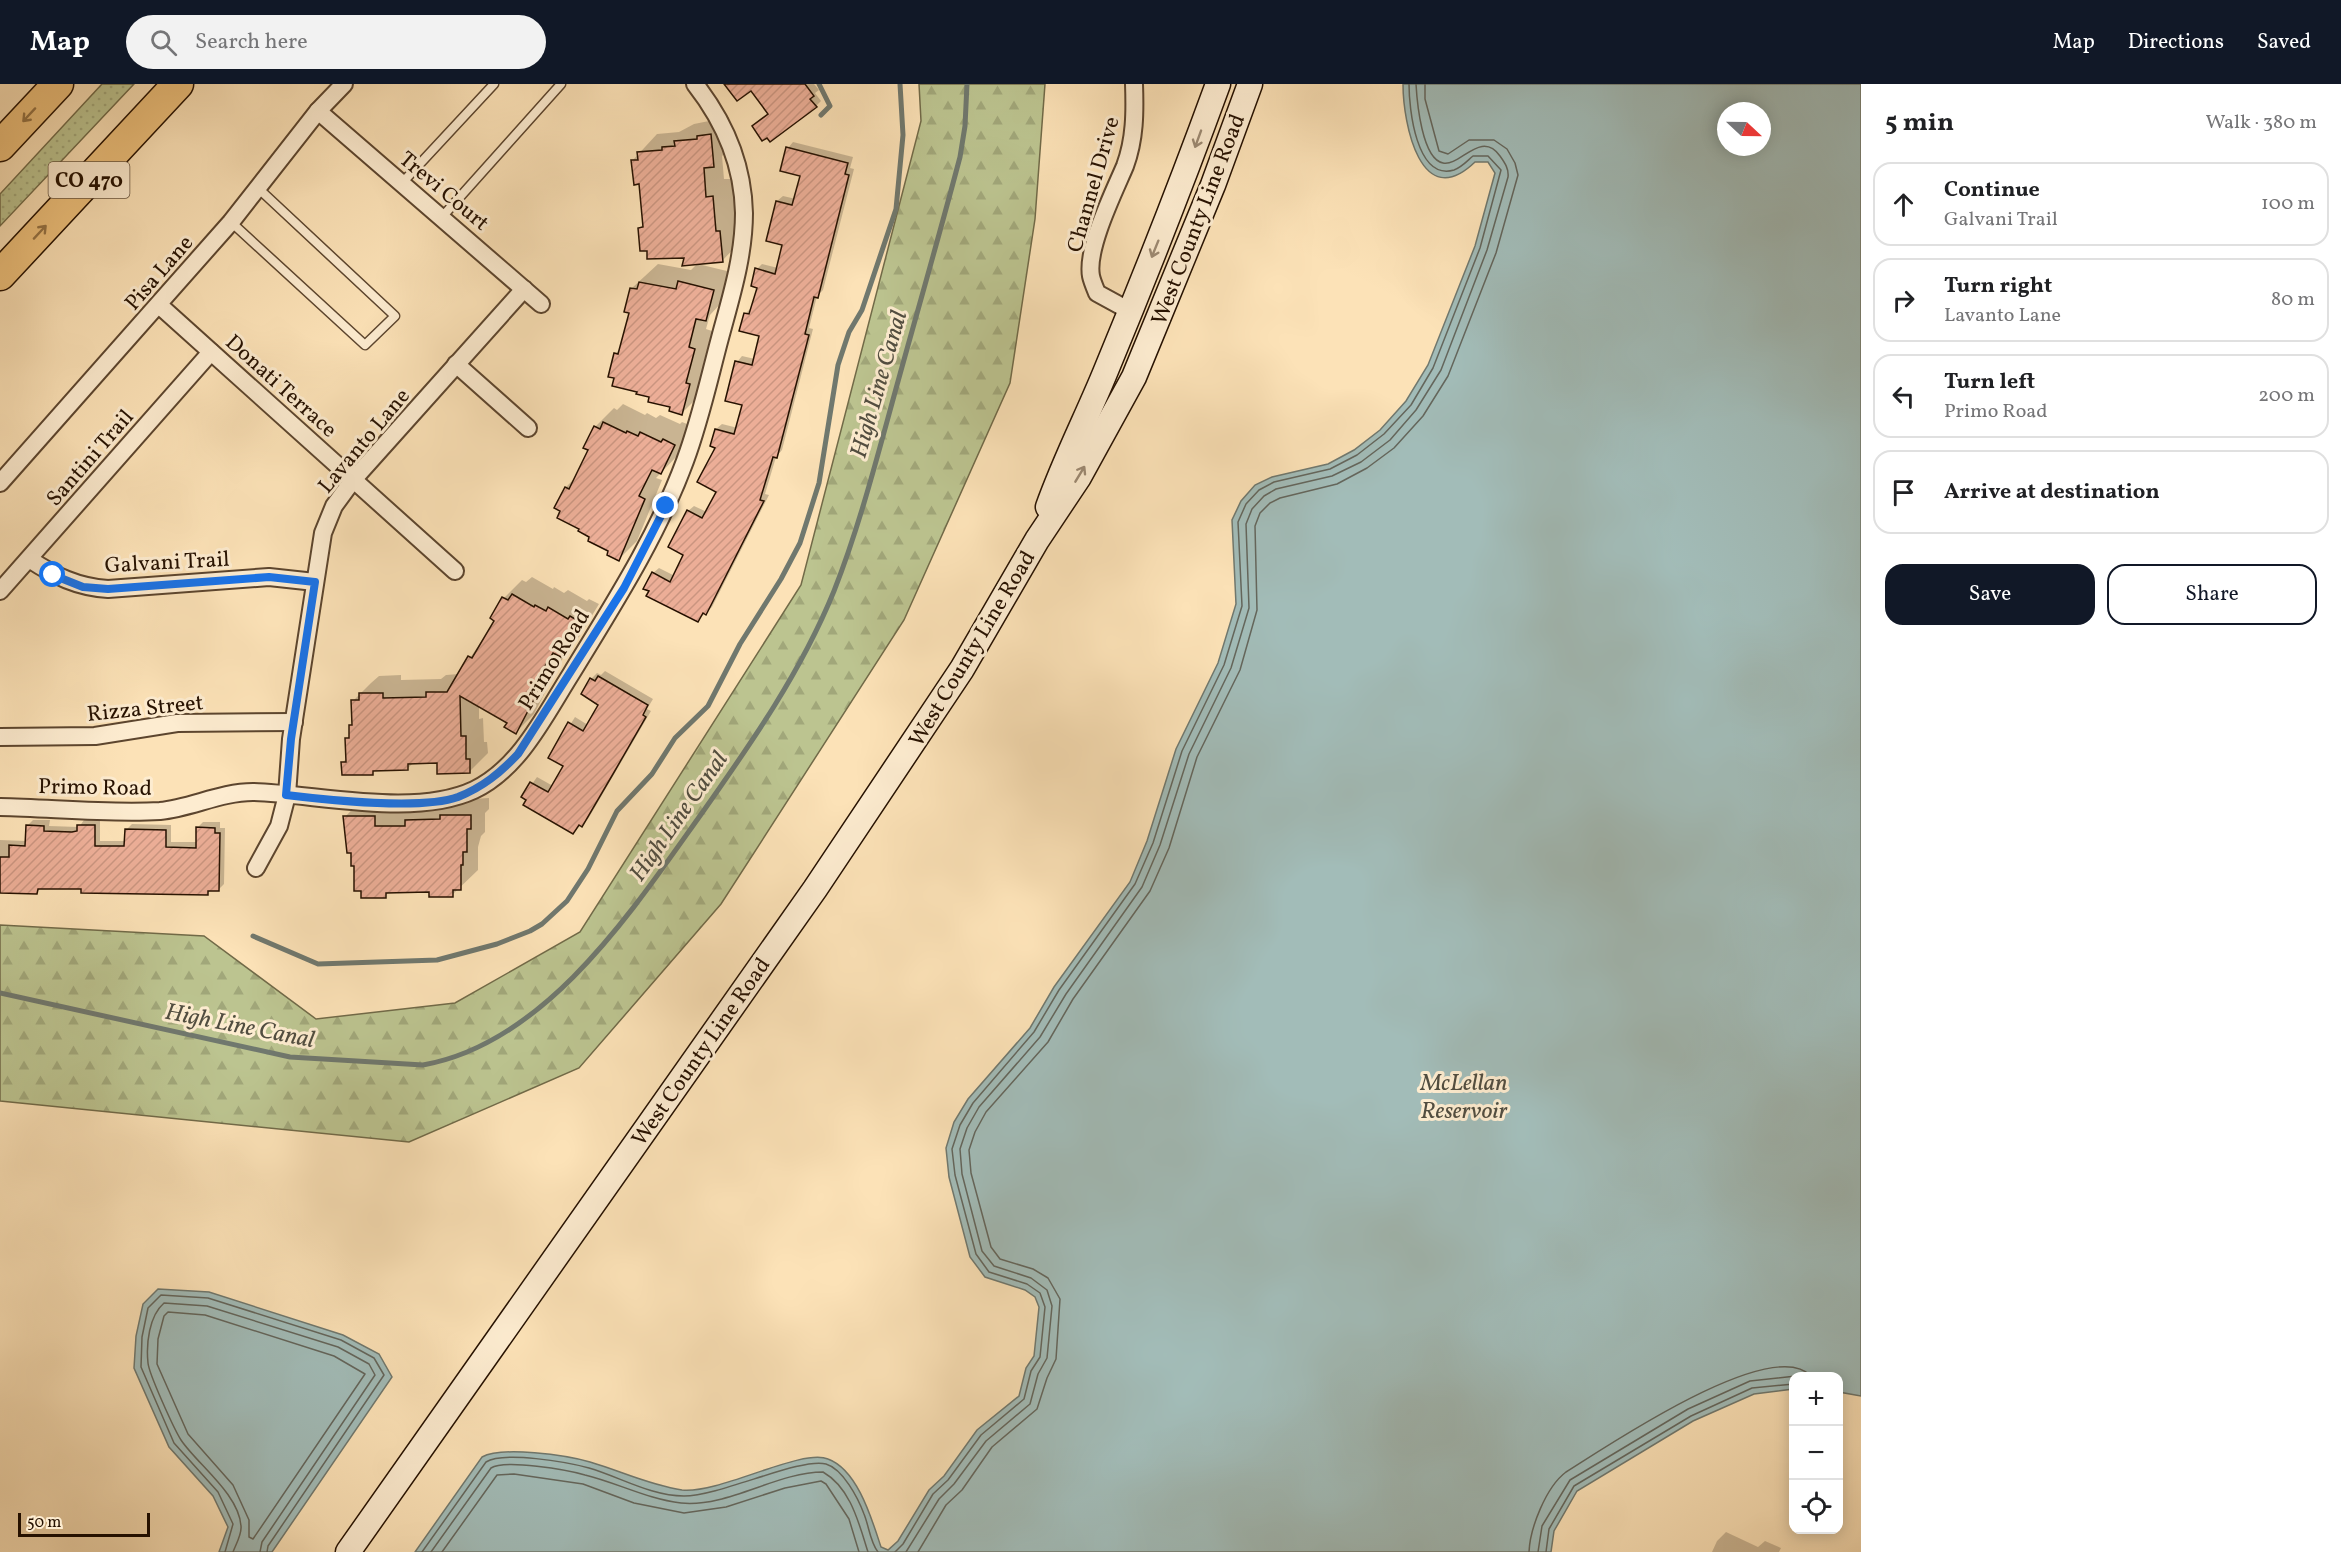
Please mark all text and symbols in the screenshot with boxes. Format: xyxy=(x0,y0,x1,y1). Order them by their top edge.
search box xyxy=(126,15,546,69)
text: Map xyxy=(30,23,90,62)
icon: search xyxy=(147,26,180,59)
text: Search here xyxy=(195,27,308,58)
text: Map xyxy=(2053,28,2095,57)
text: Directions xyxy=(2128,28,2224,57)
text: Saved xyxy=(2257,28,2311,57)
north arrow xyxy=(1717,102,1771,156)
text: 5 min xyxy=(1885,105,1954,141)
one-way arrow xyxy=(22,107,36,122)
text: Walk · 380 m xyxy=(2205,109,2317,137)
street label: West County Line Road xyxy=(1145,110,1254,330)
street label: Channel Drive xyxy=(1060,113,1129,256)
one-way arrow xyxy=(1192,129,1203,148)
street label: Trevi Court xyxy=(391,145,495,239)
road number: CO 470 xyxy=(48,162,130,198)
text: Continue xyxy=(1944,175,2040,206)
icon: ahead xyxy=(1887,188,1920,221)
text: 100 m xyxy=(2261,190,2315,218)
text: Galvani Trail xyxy=(1944,206,2058,234)
one-way arrow xyxy=(33,225,47,240)
street label: Pisa Lane xyxy=(118,229,201,318)
one-way arrow xyxy=(1149,240,1160,258)
text: Turn right xyxy=(1944,271,2052,302)
icon: right xyxy=(1887,284,1920,317)
text: 80 m xyxy=(2271,286,2315,314)
text: Lavanto Lane xyxy=(1944,302,2061,330)
water label: High Line Canal xyxy=(843,307,917,462)
street label: Donati Terrace xyxy=(218,328,343,446)
text: Turn left xyxy=(1944,367,2035,398)
icon: left xyxy=(1887,380,1920,413)
street label: Lavanto Lane xyxy=(312,382,418,501)
text: 200 m xyxy=(2258,382,2315,410)
text: Primo Road xyxy=(1944,398,2048,426)
street label: Santini Trail xyxy=(40,403,142,514)
one-way arrow xyxy=(1075,466,1087,483)
icon: arrive xyxy=(1887,476,1920,509)
text: Arrive at destination xyxy=(1944,477,2160,508)
route end xyxy=(652,492,678,518)
street label: Galvani Trail xyxy=(104,545,230,582)
street label: West County Line Road xyxy=(902,545,1044,753)
route start xyxy=(39,561,65,587)
button: Save xyxy=(1885,564,2095,625)
button: Share xyxy=(2107,564,2317,625)
street label: Primo Road xyxy=(512,604,598,717)
street label: Rizza Street xyxy=(86,688,205,731)
water label: High Line Canal xyxy=(622,745,737,889)
street label: Primo Road xyxy=(38,772,152,805)
street label: West County Line Road xyxy=(625,952,779,1153)
water label: High Line Canal xyxy=(162,996,317,1058)
water label: McLellan Reservoir xyxy=(1419,1067,1508,1129)
map controls xyxy=(1789,1372,1843,1534)
button: + xyxy=(1789,1372,1843,1426)
button: − xyxy=(1789,1426,1843,1480)
button: locate xyxy=(1789,1480,1843,1534)
scale bar xyxy=(18,1510,150,1538)
text: 50 m xyxy=(27,1512,61,1534)

